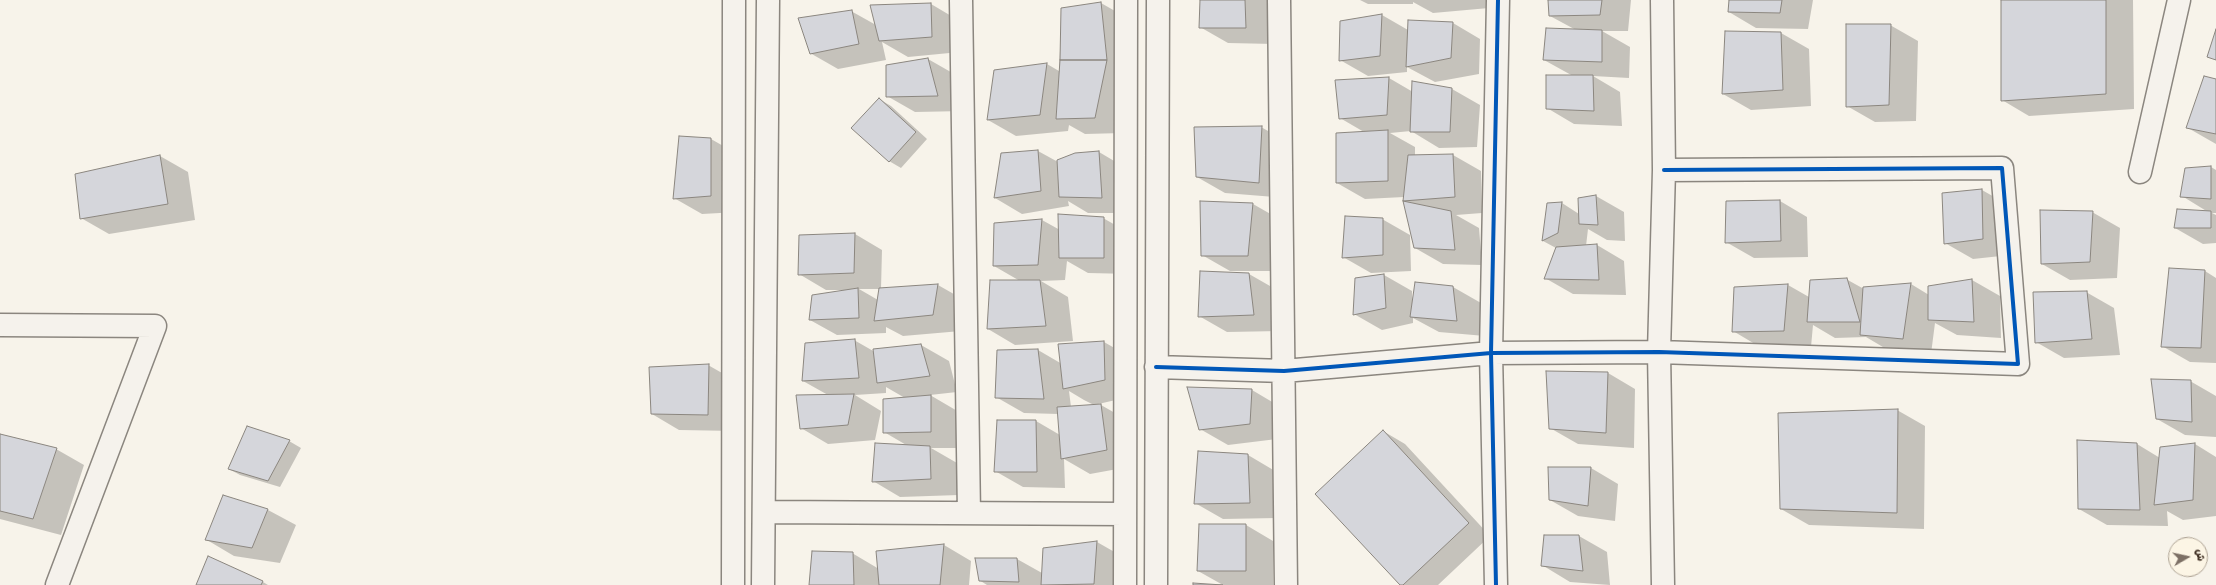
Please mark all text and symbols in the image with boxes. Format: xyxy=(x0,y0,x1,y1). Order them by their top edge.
north arrow xyxy=(2168,537,2208,577)
text: ش xyxy=(2192,548,2206,562)

